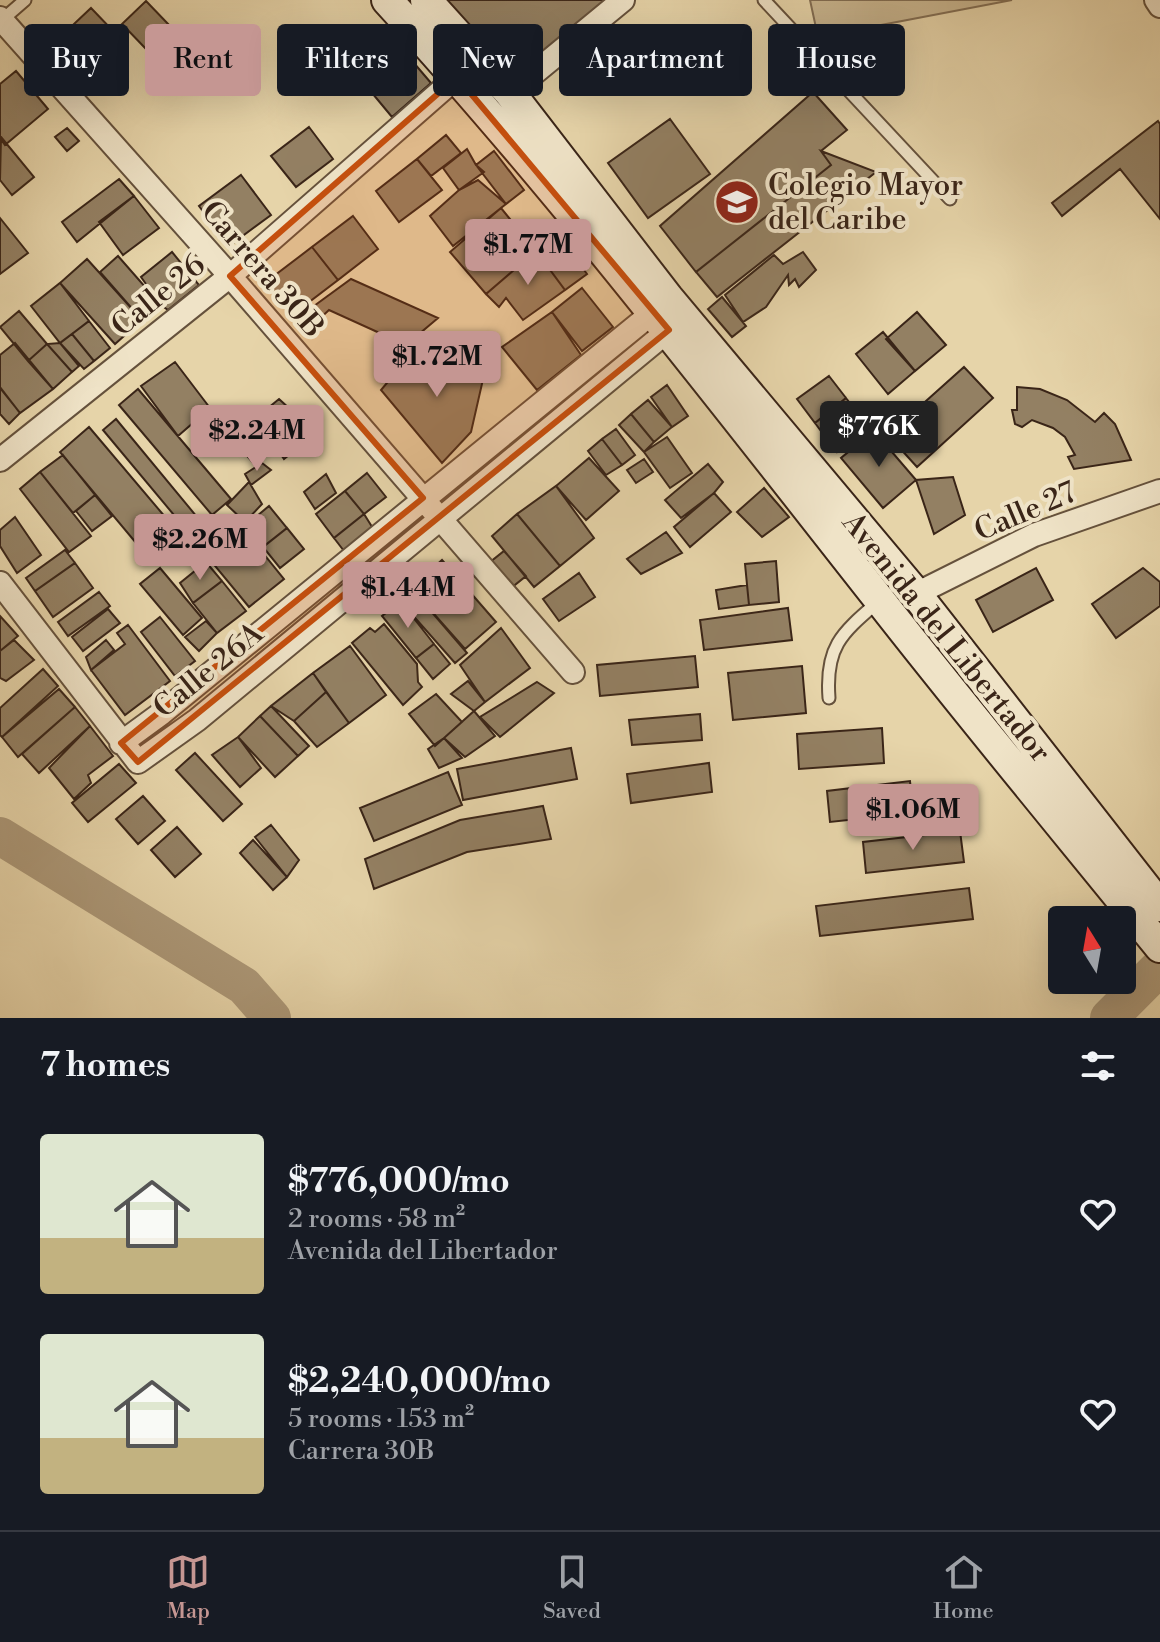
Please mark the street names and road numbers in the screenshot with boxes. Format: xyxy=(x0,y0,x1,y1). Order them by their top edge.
street label: Carrera 30B xyxy=(192,193,332,346)
street label: Calle 26 xyxy=(104,246,213,345)
street label: Calle 27 xyxy=(969,474,1082,550)
street label: Avenida del Libertador xyxy=(833,504,1059,771)
street label: Calle 26A xyxy=(146,614,272,727)

